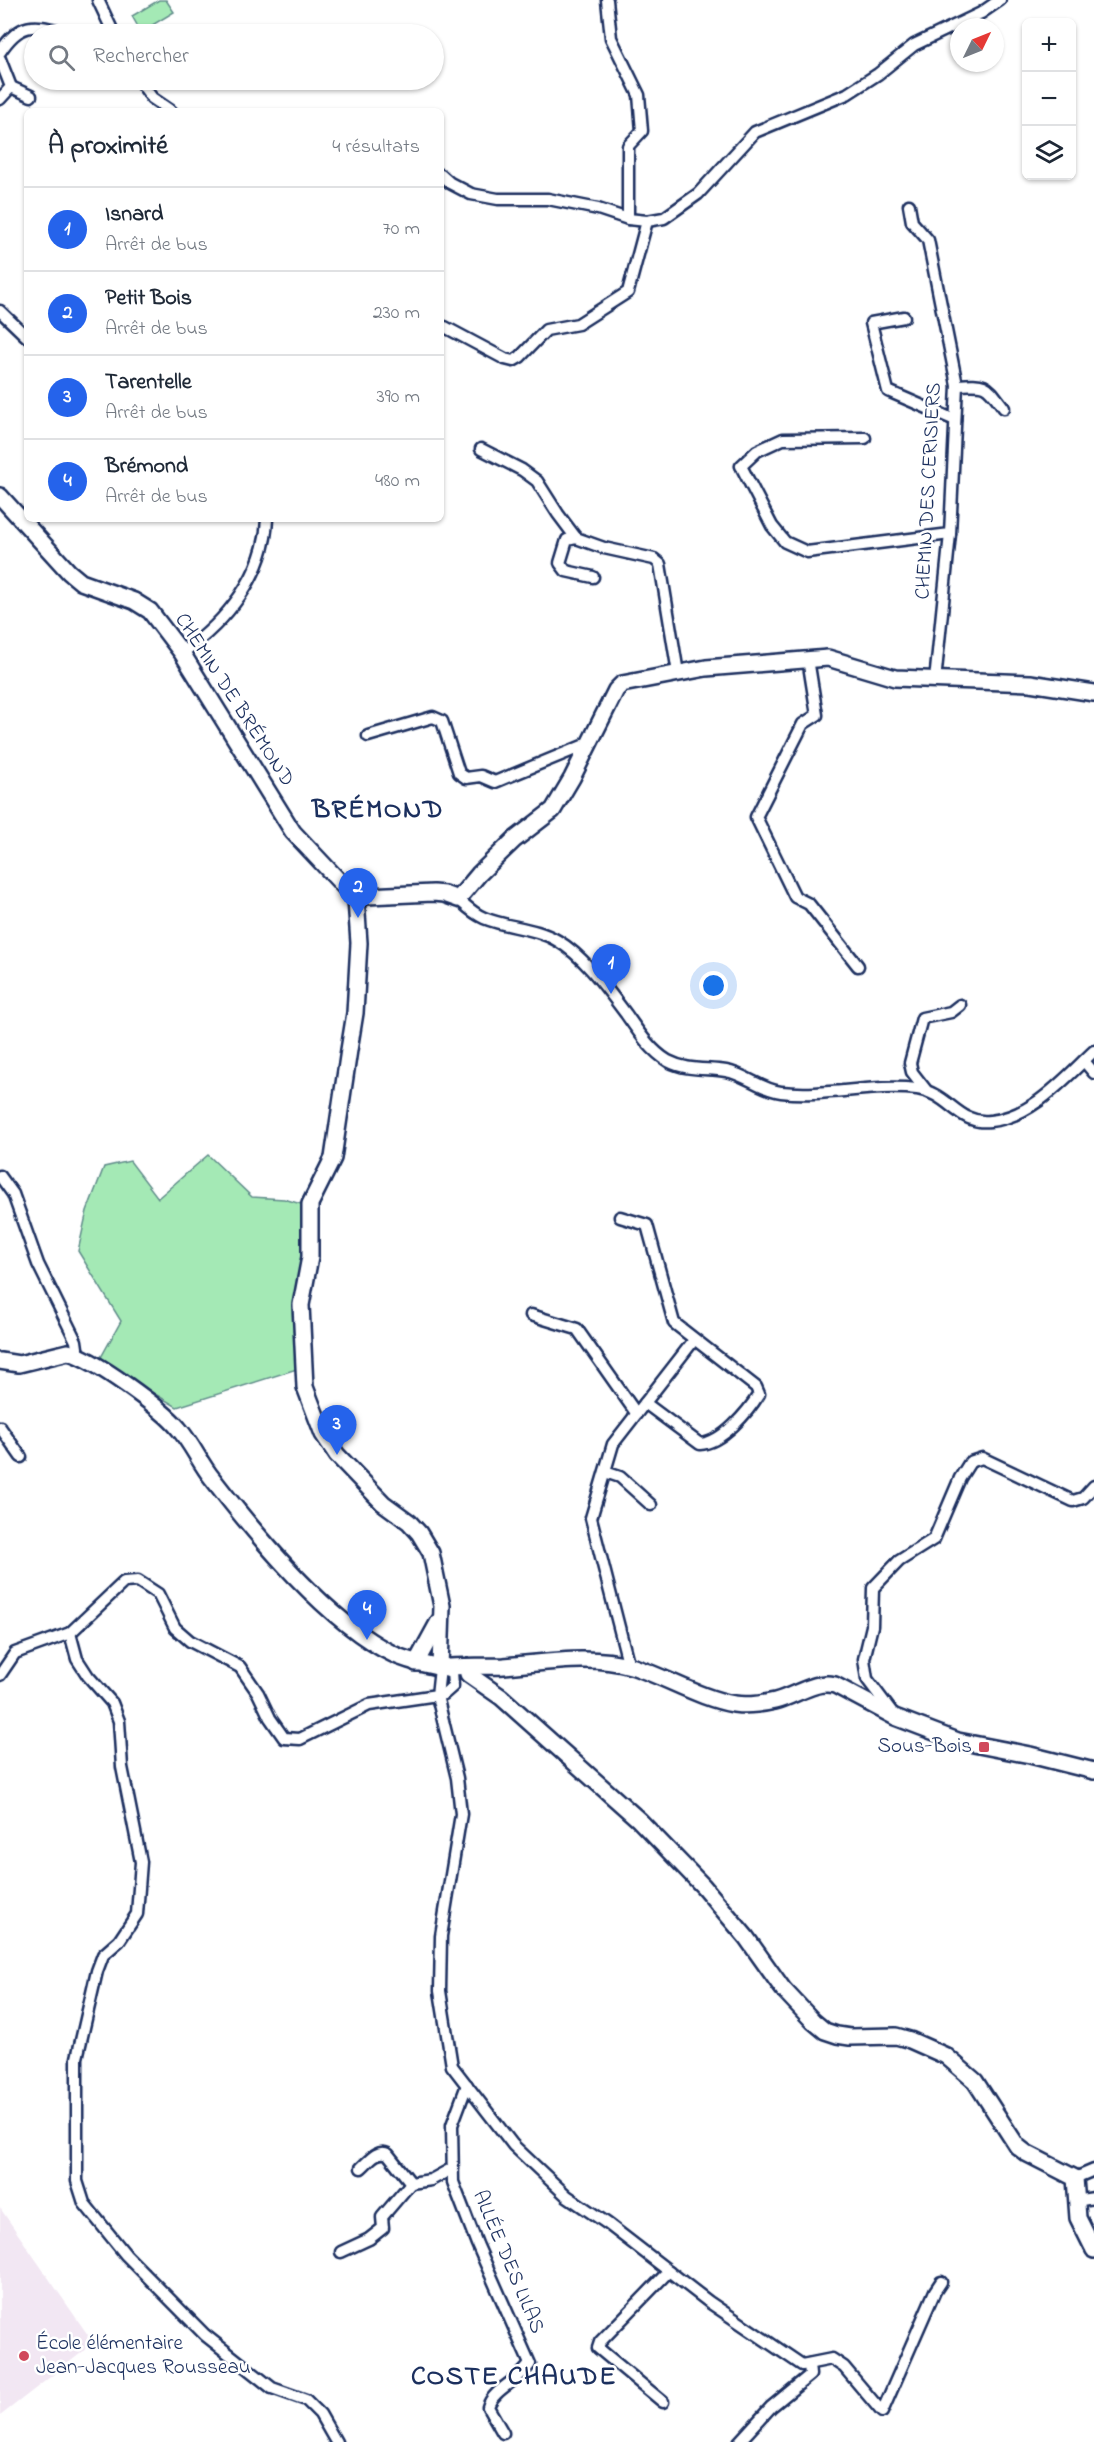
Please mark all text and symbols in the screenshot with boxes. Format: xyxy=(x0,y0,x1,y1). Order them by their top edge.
north arrow xyxy=(950,18,1004,72)
map controls xyxy=(1022,18,1076,180)
button: + xyxy=(1022,18,1076,72)
search box xyxy=(24,24,444,90)
icon: search xyxy=(45,41,78,74)
text: Rechercher xyxy=(93,41,189,73)
button: − xyxy=(1022,72,1076,126)
button: layers xyxy=(1022,126,1076,180)
text: À proximité xyxy=(48,128,168,166)
text: 4 résultats xyxy=(332,133,420,162)
text: Isnard xyxy=(105,199,163,231)
text: 1 xyxy=(64,215,71,244)
text: 70 m xyxy=(383,215,420,244)
text: Arrêt de bus xyxy=(105,231,208,260)
text: Petit Bois xyxy=(105,283,192,315)
text: 2 xyxy=(63,299,72,328)
text: 230 m xyxy=(373,299,420,328)
text: Arrêt de bus xyxy=(105,315,208,344)
text: Tarentelle xyxy=(105,367,192,399)
street label: CHEMIN DES CERISIERS xyxy=(908,382,950,600)
text: 3 xyxy=(63,383,72,412)
text: 390 m xyxy=(377,383,420,412)
text: Arrêt de bus xyxy=(105,399,208,428)
text: Brémond xyxy=(105,451,188,483)
text: 4 xyxy=(63,467,72,496)
text: 480 m xyxy=(375,467,420,496)
text: Arrêt de bus xyxy=(105,483,208,512)
street label: CHEMIN DE BRÉMOND xyxy=(167,607,301,793)
district label: BRÉMOND xyxy=(310,791,444,830)
pin: 2 xyxy=(338,868,378,918)
pin: 1 xyxy=(592,944,630,994)
your location xyxy=(699,971,728,1000)
pin: 3 xyxy=(318,1406,356,1455)
pin: 4 xyxy=(348,1590,386,1640)
place label: Sous-Bois xyxy=(878,1732,972,1762)
marker: Sous-Bois xyxy=(977,1740,991,1754)
street label: ALLÉE DES LILAS xyxy=(464,2186,552,2338)
place label: École élémentaire Jean-Jacques Rousseau xyxy=(36,2329,251,2383)
marker: École élémentaire Jean-Jacques Rousseau xyxy=(17,2349,31,2363)
district label: COSTE CHAUDE xyxy=(411,2358,617,2397)

